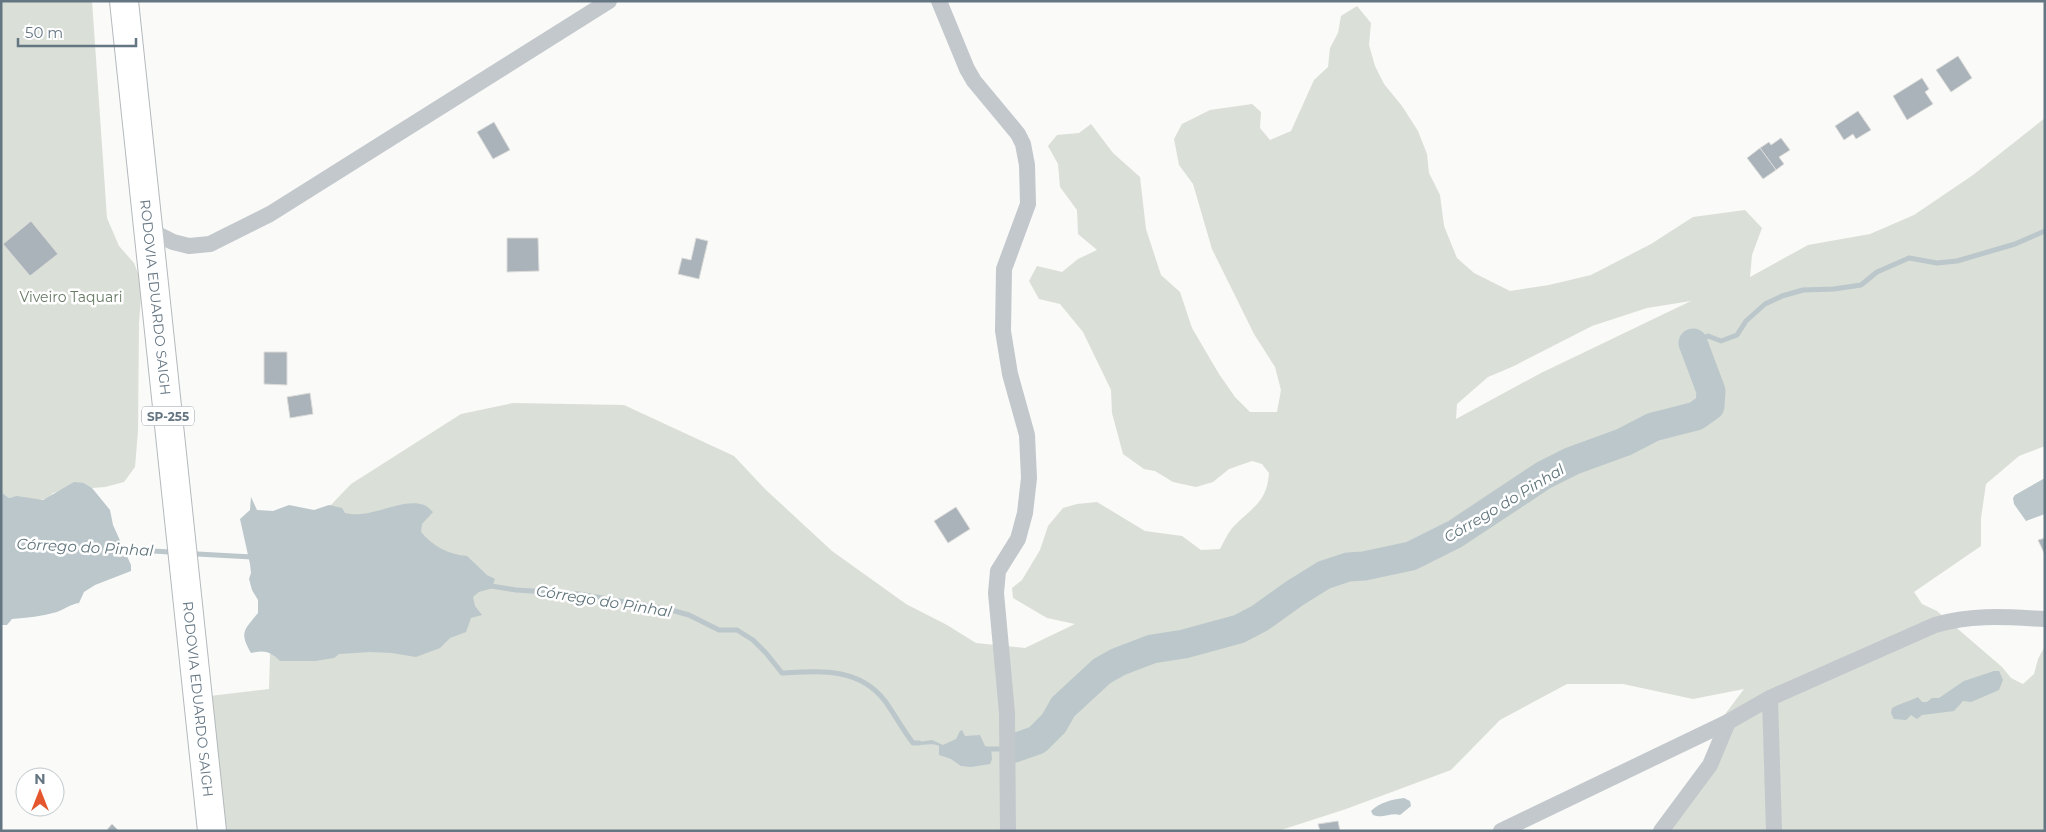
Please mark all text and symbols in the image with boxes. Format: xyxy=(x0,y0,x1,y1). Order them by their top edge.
scale bar xyxy=(18,15,135,47)
text: 50 m xyxy=(25,23,63,42)
street label: RODOVIA EDUARDO SAIGH xyxy=(136,199,175,396)
park label: Viveiro Taquari xyxy=(19,288,123,306)
road number: SP-255 xyxy=(142,406,194,426)
water label: Córrego do Pinhal xyxy=(1440,460,1568,546)
water label: Córrego do Pinhal xyxy=(16,534,154,560)
water label: Córrego do Pinhal xyxy=(535,581,673,621)
street label: RODOVIA EDUARDO SAIGH xyxy=(179,600,217,798)
north arrow xyxy=(15,767,65,817)
text: N xyxy=(34,770,46,788)

